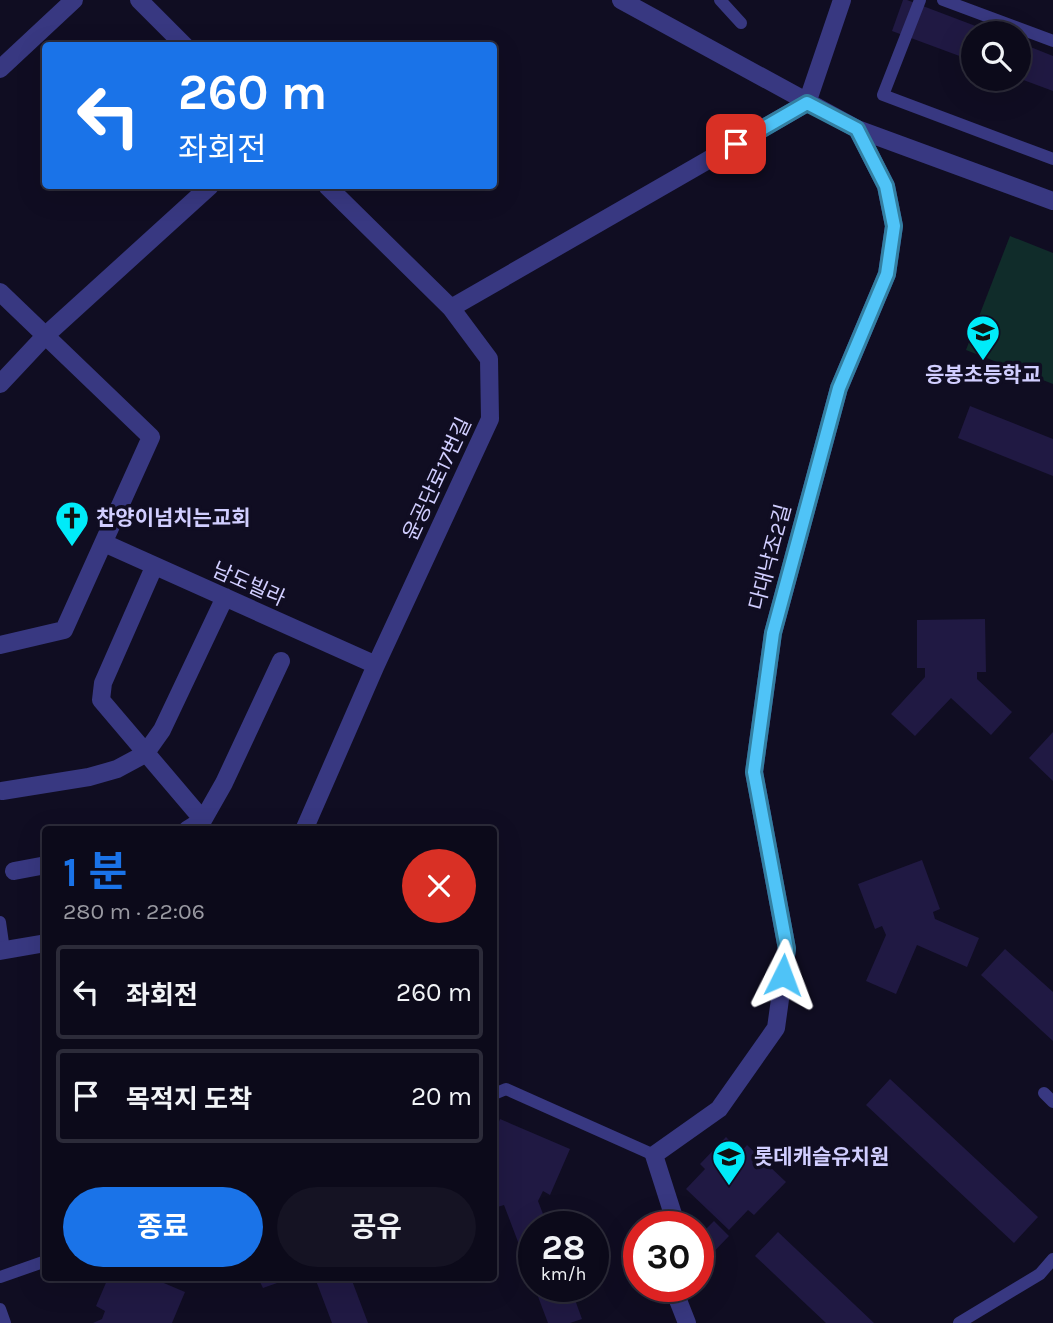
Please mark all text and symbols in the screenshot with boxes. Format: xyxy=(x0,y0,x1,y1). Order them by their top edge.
map controls xyxy=(961,21,1031,91)
button: search xyxy=(961,21,1031,91)
text: 260 m xyxy=(178,64,327,121)
icon: left xyxy=(63,70,154,161)
pin xyxy=(706,114,766,174)
icon: arrive xyxy=(717,125,755,163)
text: 좌회전 xyxy=(178,131,266,168)
school or university icon: 응봉초등학교 xyxy=(964,313,1002,362)
place label: 응봉초등학교 xyxy=(925,363,1041,387)
street label: 윤공단로17번길 xyxy=(398,414,476,544)
church icon: 찬양이넘치는교회 xyxy=(53,499,91,548)
street label: 다대낙조2길 xyxy=(744,501,796,613)
place label: 찬양이넘치는교회 xyxy=(96,506,251,530)
street label: 남도빌라 xyxy=(209,557,289,611)
text: 1 분 xyxy=(63,847,127,897)
button: close xyxy=(402,849,476,923)
text: 280 m · 22:06 xyxy=(63,898,205,925)
position arrow xyxy=(746,938,820,1012)
icon: left xyxy=(67,973,105,1011)
text: 260 m xyxy=(396,977,472,1008)
text: 좌회전 xyxy=(126,980,198,1011)
icon: arrive xyxy=(67,1077,105,1115)
text: 20 m xyxy=(411,1081,472,1112)
text: 목적지 도착 xyxy=(126,1084,252,1115)
school or university icon: 롯데캐슬유치원 xyxy=(710,1138,748,1187)
place label: 롯데캐슬유치원 xyxy=(754,1145,889,1169)
button: 종료 xyxy=(63,1187,263,1267)
button: 공유 xyxy=(277,1187,476,1267)
speed limit sign: 30 xyxy=(623,1211,714,1302)
text: 28 xyxy=(542,1227,585,1268)
text: km/h xyxy=(541,1263,586,1285)

